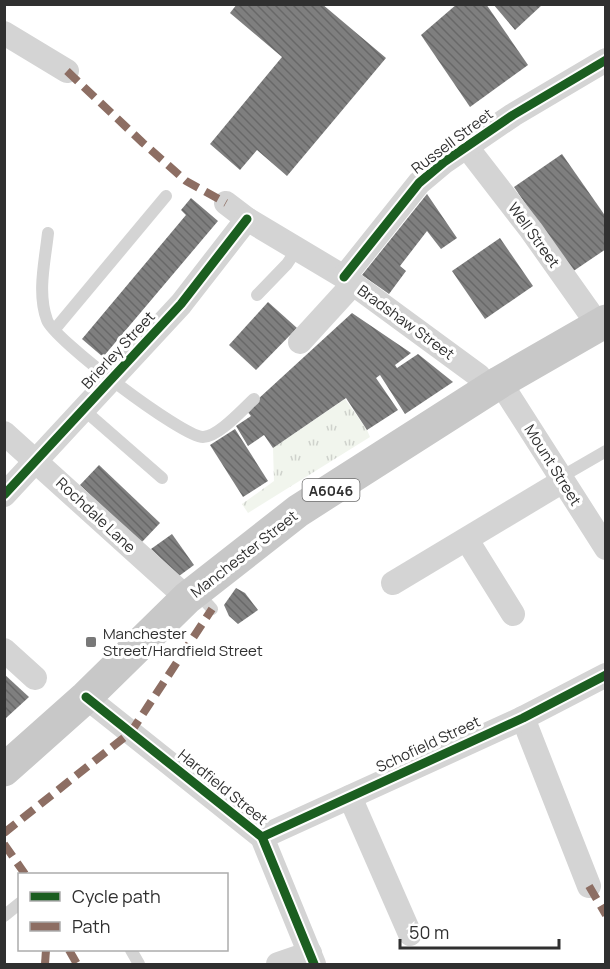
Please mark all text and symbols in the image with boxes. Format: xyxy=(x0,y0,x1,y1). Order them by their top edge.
street label: Russell Street xyxy=(407,103,497,179)
street label: Well Street xyxy=(503,198,565,272)
street label: Bradshaw Street xyxy=(353,280,459,364)
street label: Brierley Street xyxy=(76,306,160,394)
street label: Mount Street xyxy=(520,420,586,510)
street label: Rochdale Lane xyxy=(52,473,140,557)
road number: A6046 xyxy=(302,479,360,501)
street label: Manchester Street xyxy=(186,506,302,602)
place label: Manchester Street/Hardfield Street xyxy=(103,623,263,661)
marker: Manchester Street/Hardfield Street xyxy=(84,635,98,649)
street label: Schofield Street xyxy=(373,711,483,777)
street label: Hardfield Street xyxy=(174,744,272,830)
legend xyxy=(18,873,228,951)
text: Cycle path xyxy=(72,884,161,908)
scale bar xyxy=(400,912,559,950)
text: Path xyxy=(72,914,110,938)
text: 50 m xyxy=(409,920,449,944)

